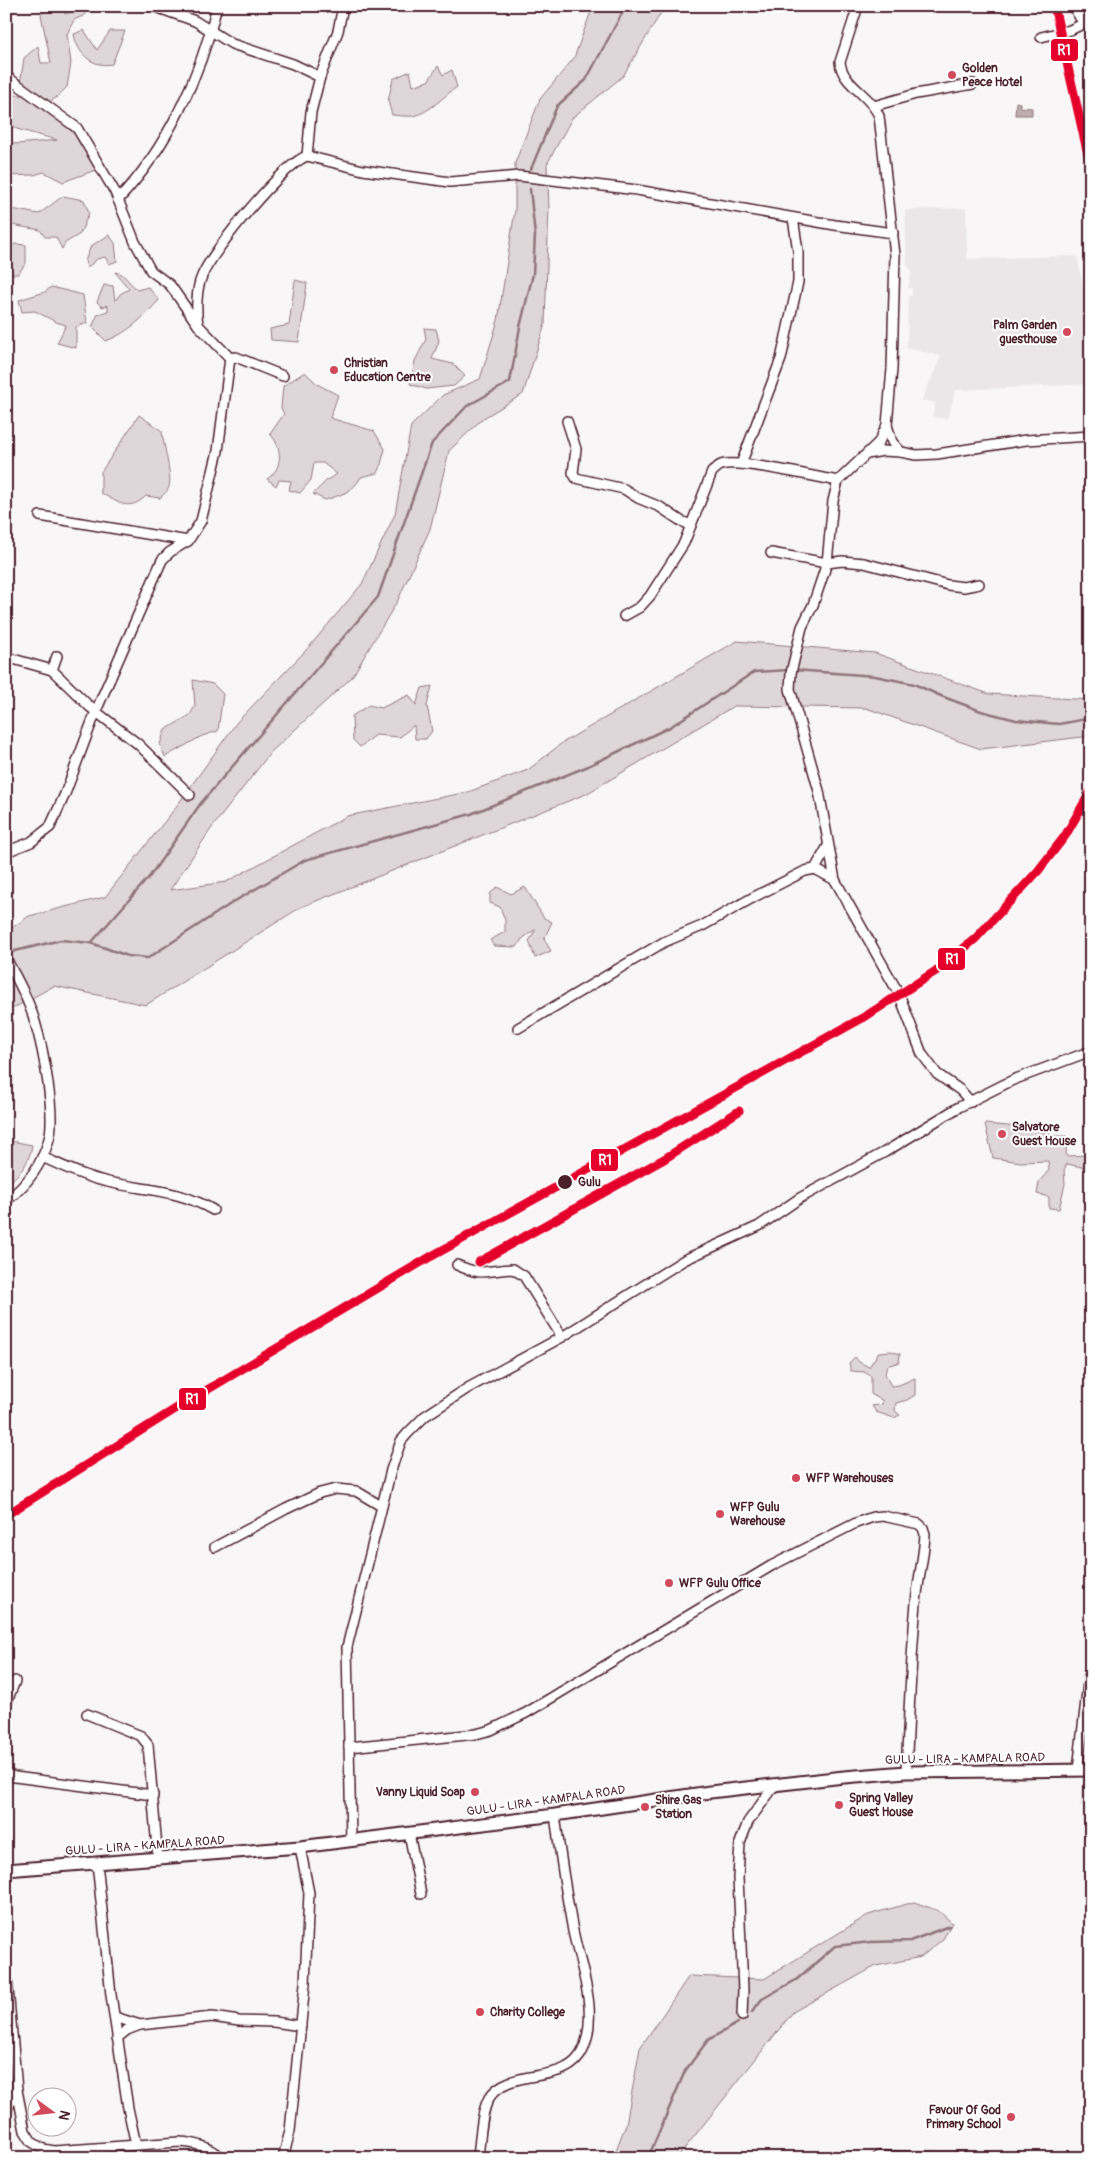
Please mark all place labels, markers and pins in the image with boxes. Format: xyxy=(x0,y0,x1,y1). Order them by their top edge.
place label: Golden Peace Hotel xyxy=(962,61,1023,90)
marker: Golden Peace Hotel xyxy=(946,69,958,81)
place label: Palm Garden guesthouse xyxy=(993,318,1058,347)
marker: Palm Garden guesthouse xyxy=(1061,326,1073,338)
place label: Christian Education Centre xyxy=(344,356,432,385)
marker: Christian Education Centre xyxy=(328,364,340,376)
place label: Salvatore Guest House xyxy=(1012,1120,1077,1149)
marker: Salvatore Guest House xyxy=(996,1128,1008,1140)
marker: Gulu xyxy=(556,1173,574,1191)
place label: Gulu xyxy=(578,1175,601,1190)
place label: WFP Warehouses xyxy=(806,1471,894,1486)
marker: WFP Warehouses xyxy=(790,1472,802,1484)
place label: WFP Gulu Warehouse xyxy=(730,1500,786,1529)
marker: WFP Gulu Warehouse xyxy=(714,1508,726,1520)
place label: WFP Gulu Office xyxy=(679,1576,762,1591)
marker: WFP Gulu Office xyxy=(663,1577,675,1589)
place label: Vanny Liquid Soap xyxy=(376,1785,465,1800)
marker: Vanny Liquid Soap xyxy=(469,1786,481,1798)
place label: Spring Valley Guest House xyxy=(849,1791,914,1820)
place label: Shire Gas Station xyxy=(655,1793,702,1822)
marker: Spring Valley Guest House xyxy=(833,1799,845,1811)
marker: Shire Gas Station xyxy=(639,1801,651,1813)
place label: Charity College xyxy=(490,2005,566,2020)
marker: Charity College xyxy=(474,2006,486,2018)
place label: Favour Of God Primary School xyxy=(926,2103,1001,2132)
marker: Favour Of God Primary School xyxy=(1005,2111,1017,2123)

